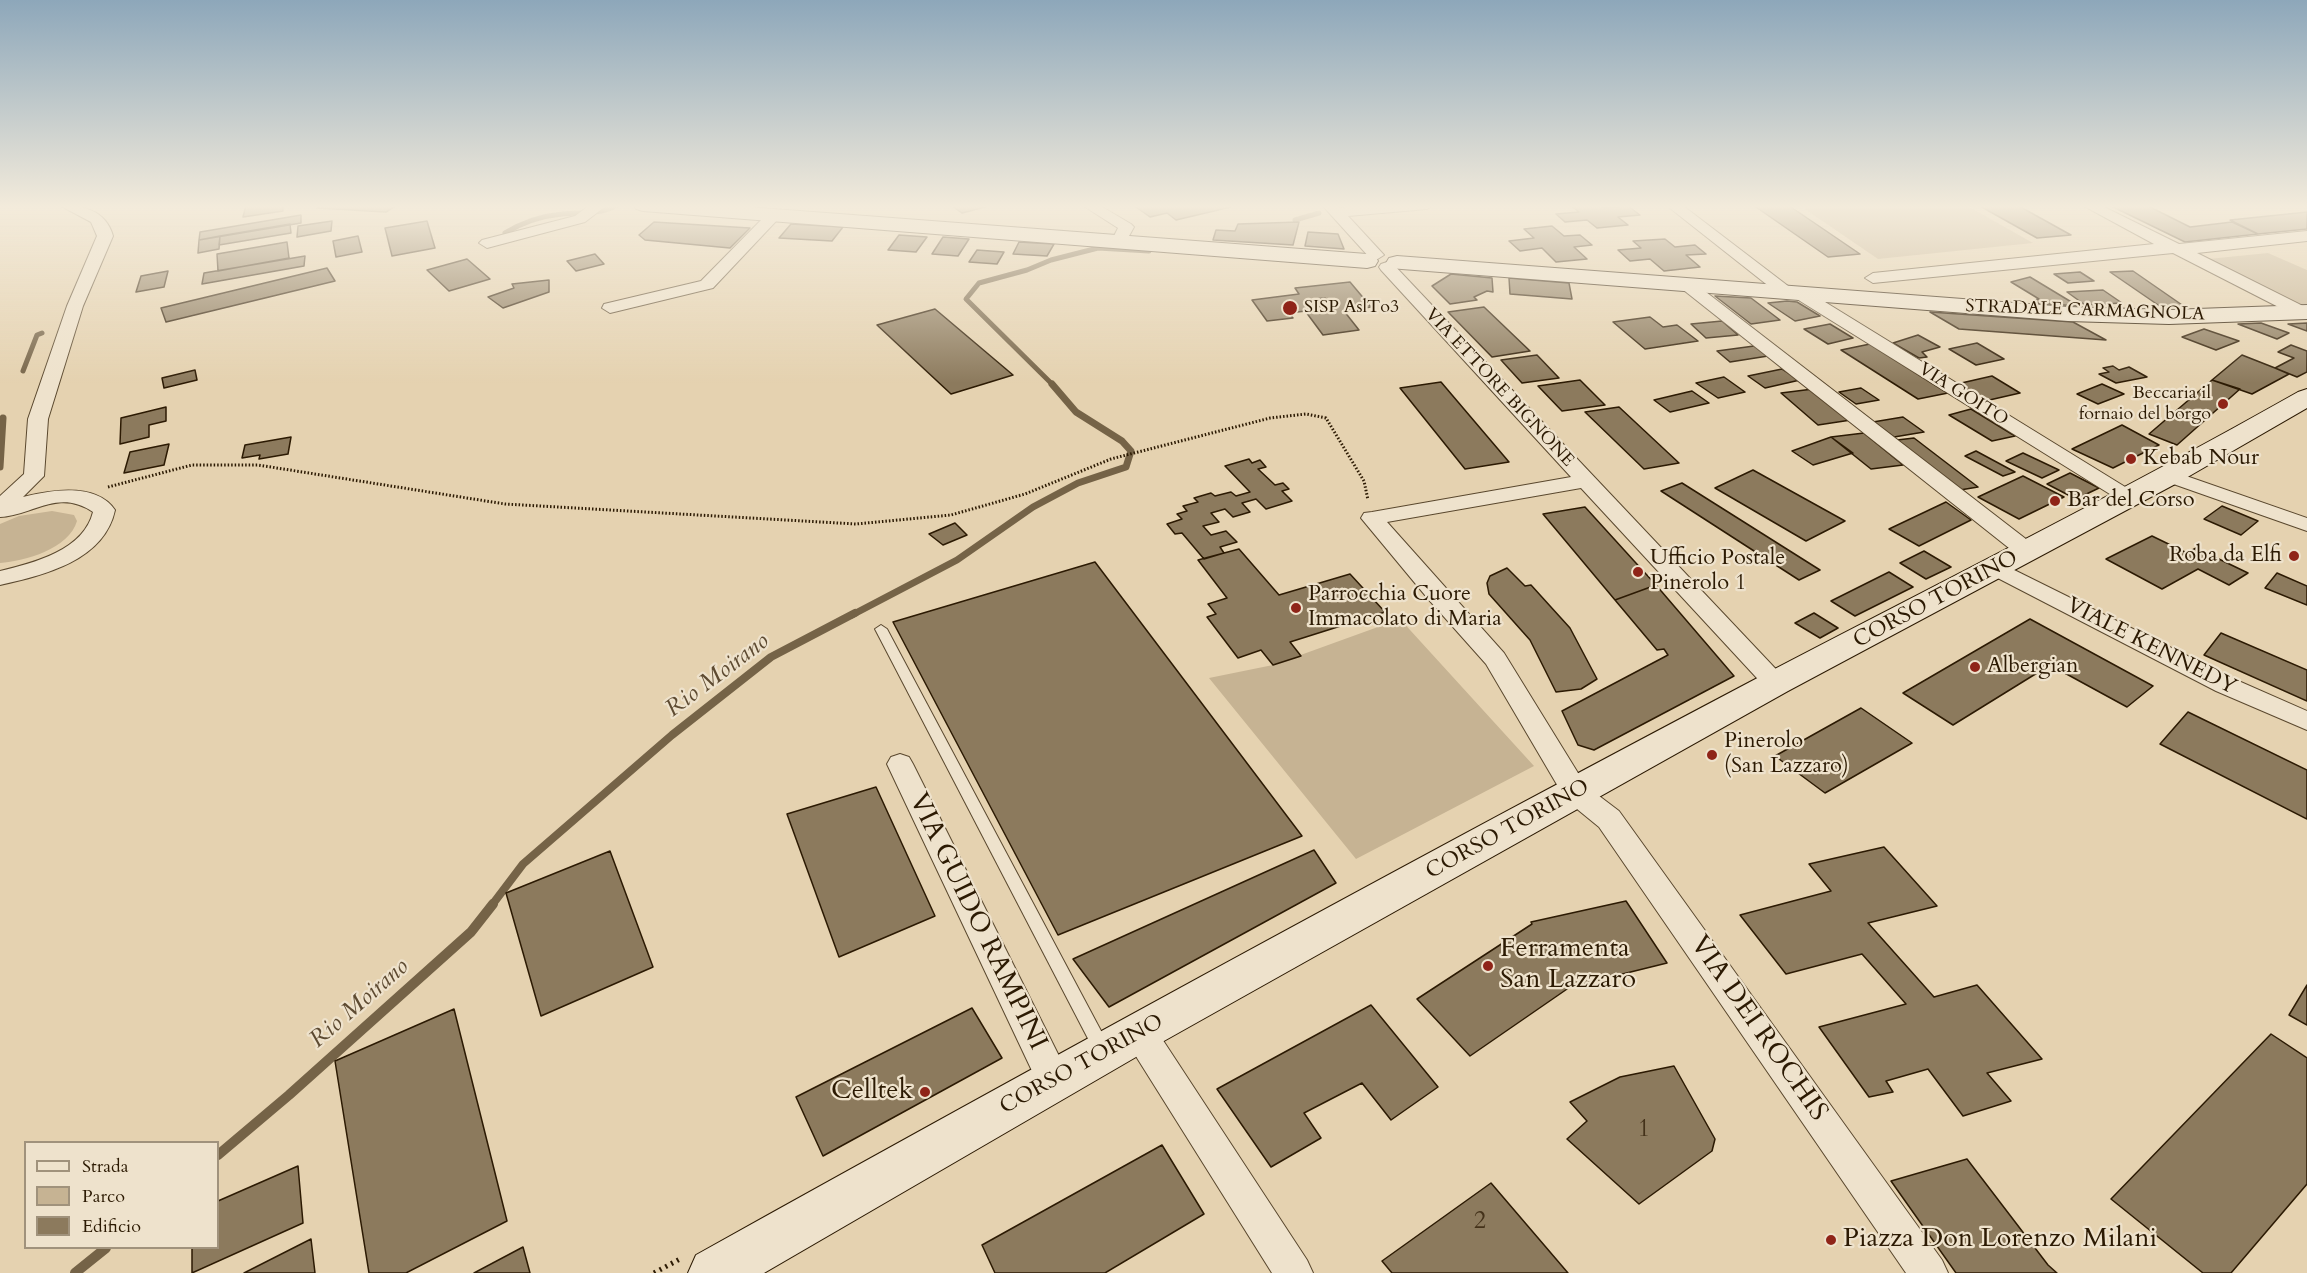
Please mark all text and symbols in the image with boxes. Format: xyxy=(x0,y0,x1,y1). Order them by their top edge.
street label: STRADALE CARMAGNOLA xyxy=(1965,296,2205,326)
place label: SISP AslTo3 xyxy=(1304,297,1399,319)
marker: SISP AslTo3 xyxy=(1281,299,1299,317)
street label: VIA ETTORE BIGNONE xyxy=(1420,304,1578,472)
street label: VIA GOITO xyxy=(1914,359,2012,431)
place label: Beccaria il fornaio del borgo xyxy=(2079,383,2211,426)
marker: Beccaria il fornaio del borgo xyxy=(2216,397,2230,411)
place label: Kebab Nour xyxy=(2143,446,2259,472)
marker: Kebab Nour xyxy=(2124,452,2138,466)
place label: Bar del Corso xyxy=(2067,488,2195,514)
marker: Bar del Corso xyxy=(2048,494,2062,508)
place label: Roba da Elfi xyxy=(2169,543,2282,569)
street label: CORSO TORINO xyxy=(1849,545,2023,655)
place label: Ufficio Postale Pinerolo 1 xyxy=(1650,546,1785,598)
marker: Roba da Elfi xyxy=(2287,549,2301,563)
marker: Ufficio Postale Pinerolo 1 xyxy=(1631,565,1645,579)
place label: Parrocchia Cuore Immacolato di Maria xyxy=(1308,582,1502,634)
street label: VIALE KENNEDY xyxy=(2061,593,2241,701)
marker: Parrocchia Cuore Immacolato di Maria xyxy=(1289,601,1303,615)
water label: Rio Moirano xyxy=(660,628,776,724)
place label: Albergian xyxy=(1987,654,2079,680)
marker: Albergian xyxy=(1968,660,1982,674)
place label: Pinerolo (San Lazzaro) xyxy=(1724,729,1849,780)
marker: Pinerolo (San Lazzaro) xyxy=(1705,748,1719,762)
street label: CORSO TORINO xyxy=(1422,774,1594,886)
street label: VIA GUIDO RAMPINI xyxy=(901,788,1053,1056)
street label: VIA DEI ROCHIS xyxy=(1682,930,1834,1128)
place label: Ferramenta San Lazzaro xyxy=(1500,934,1636,997)
water label: Rio Moirano xyxy=(304,953,416,1055)
marker: Ferramenta San Lazzaro xyxy=(1481,959,1495,973)
street label: CORSO TORINO xyxy=(996,1009,1168,1121)
place label: Celltek xyxy=(831,1076,913,1108)
marker: Celltek xyxy=(918,1085,932,1099)
house number: 1 xyxy=(1638,1116,1650,1144)
legend xyxy=(24,1141,219,1249)
text: Strada xyxy=(82,1154,128,1179)
text: Parco xyxy=(82,1184,125,1209)
house number: 2 xyxy=(1474,1208,1486,1236)
text: Edificio xyxy=(82,1214,141,1239)
place label: Piazza Don Lorenzo Milani xyxy=(1843,1224,2157,1256)
marker: Piazza Don Lorenzo Milani xyxy=(1824,1233,1838,1247)

